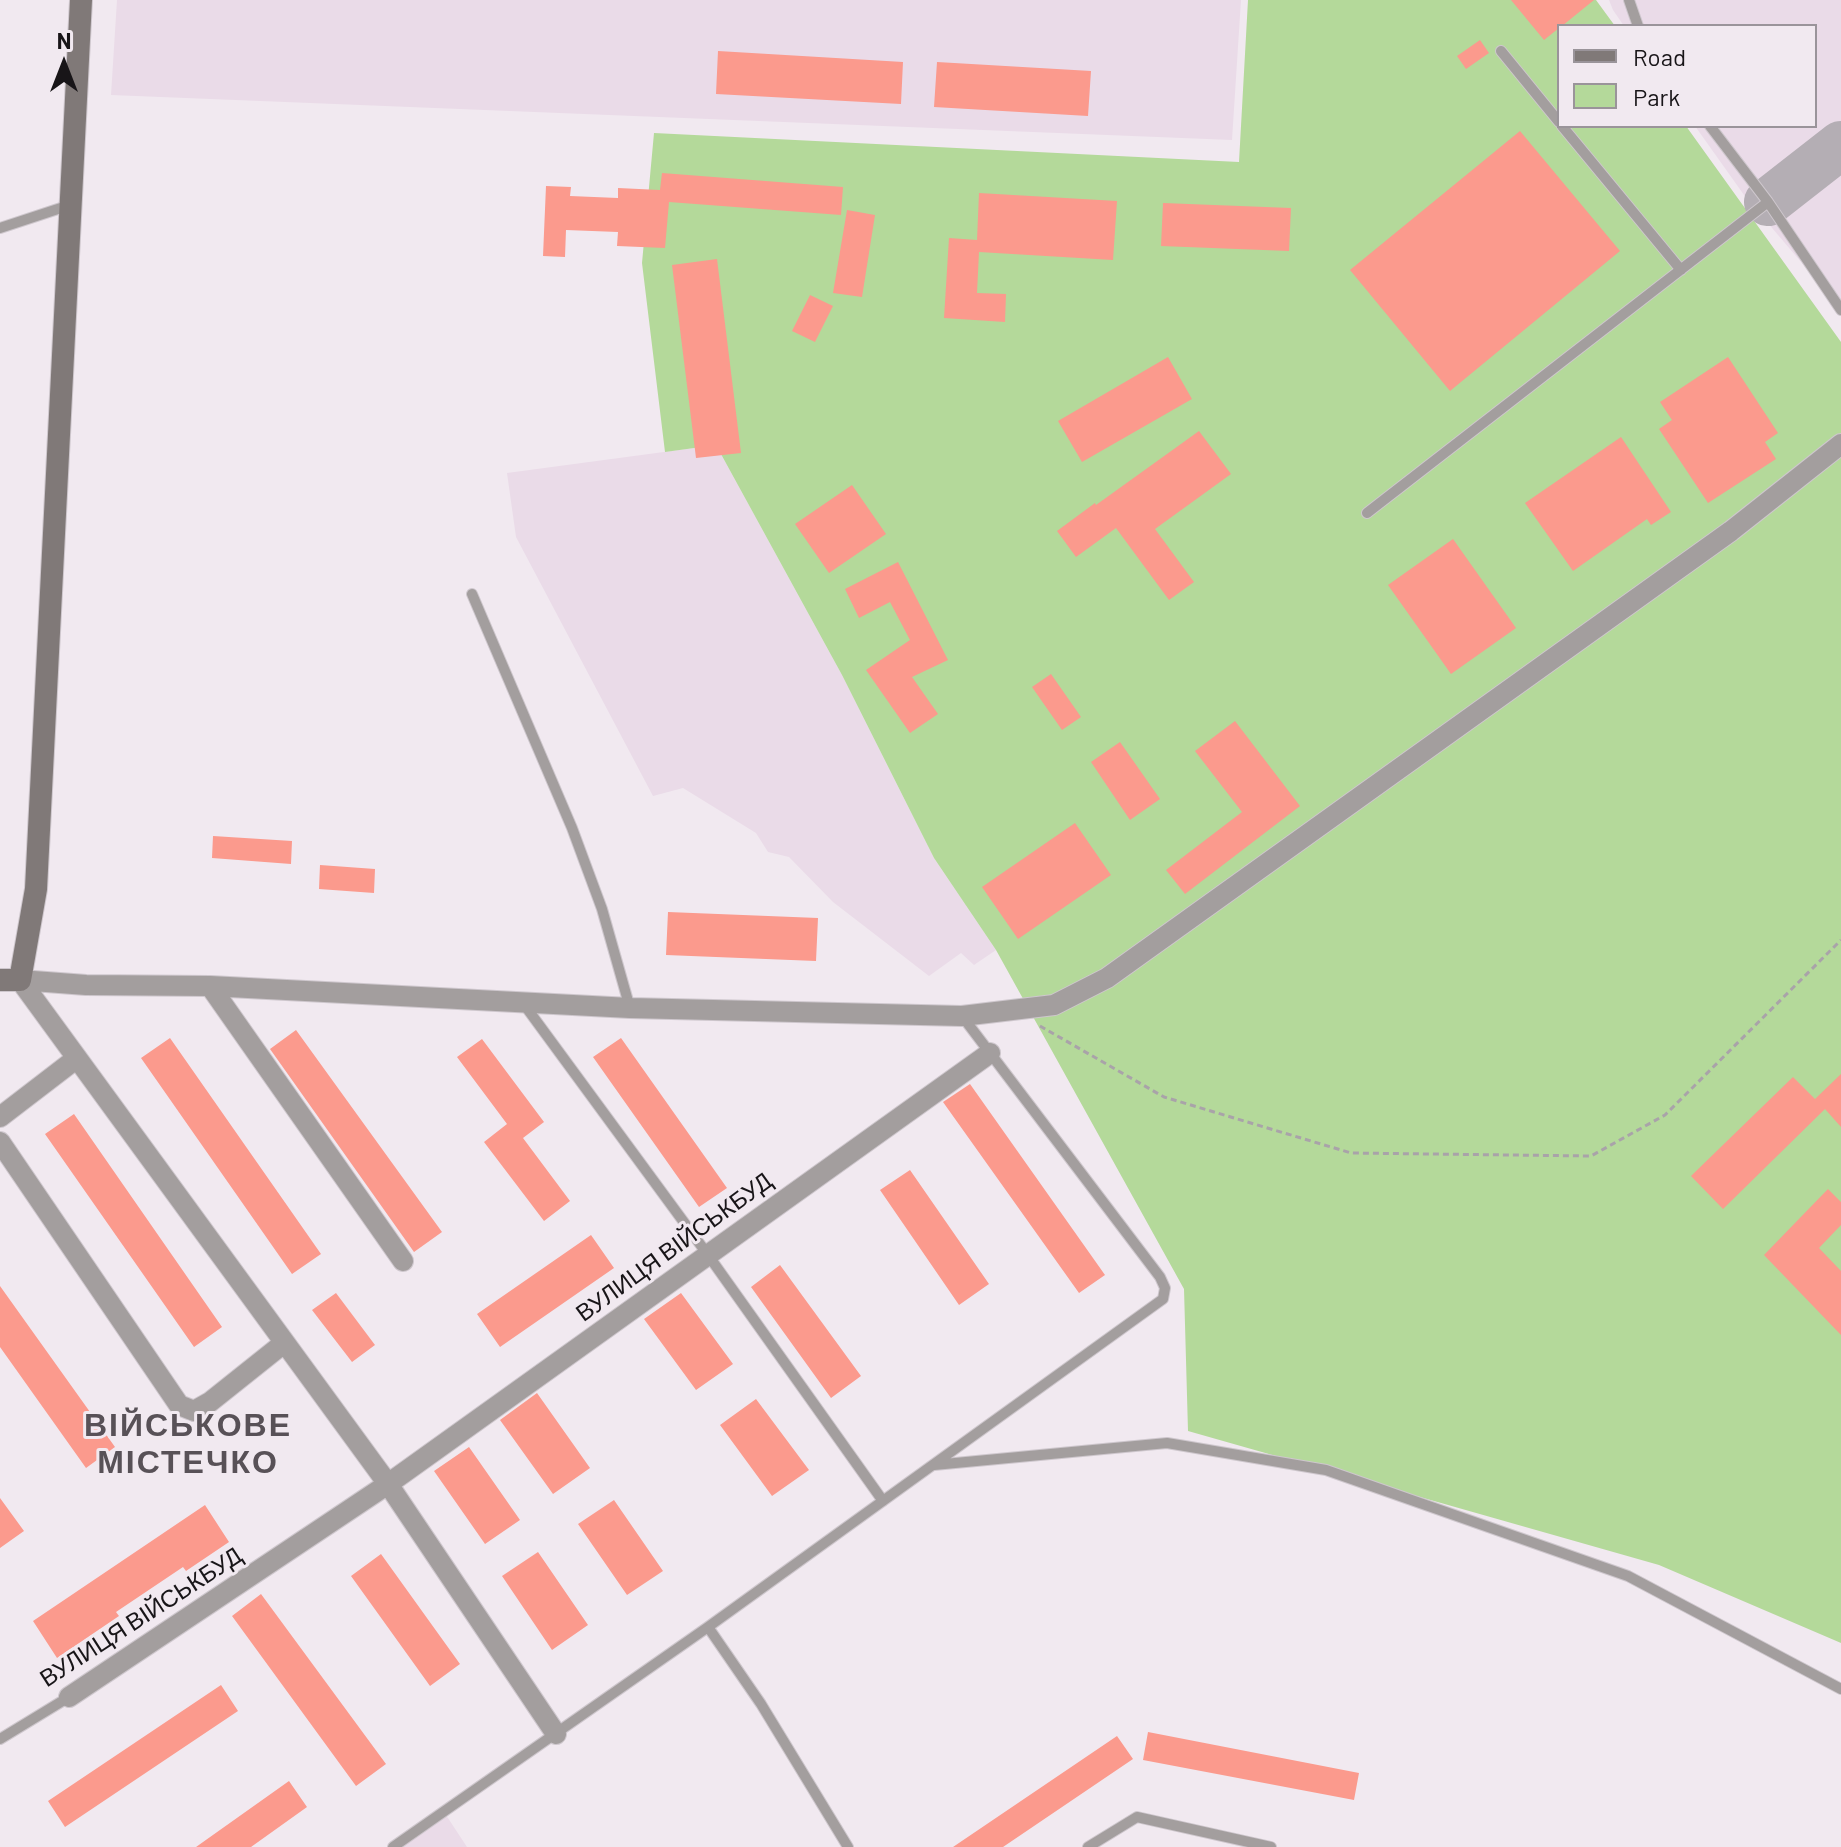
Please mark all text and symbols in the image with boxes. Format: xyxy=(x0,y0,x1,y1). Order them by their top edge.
north arrow xyxy=(24,24,104,104)
legend xyxy=(1557,24,1817,128)
text: N xyxy=(57,27,71,53)
text: Road xyxy=(1633,42,1686,71)
text: Park xyxy=(1633,82,1680,111)
street label: ВУЛИЦЯ ВІЙСЬКБУД xyxy=(570,1166,778,1328)
district label: ВІЙСЬКОВЕ МІСТЕЧКО xyxy=(84,1406,292,1481)
street label: ВУЛИЦЯ ВІЙСЬКБУД xyxy=(35,1541,247,1693)

